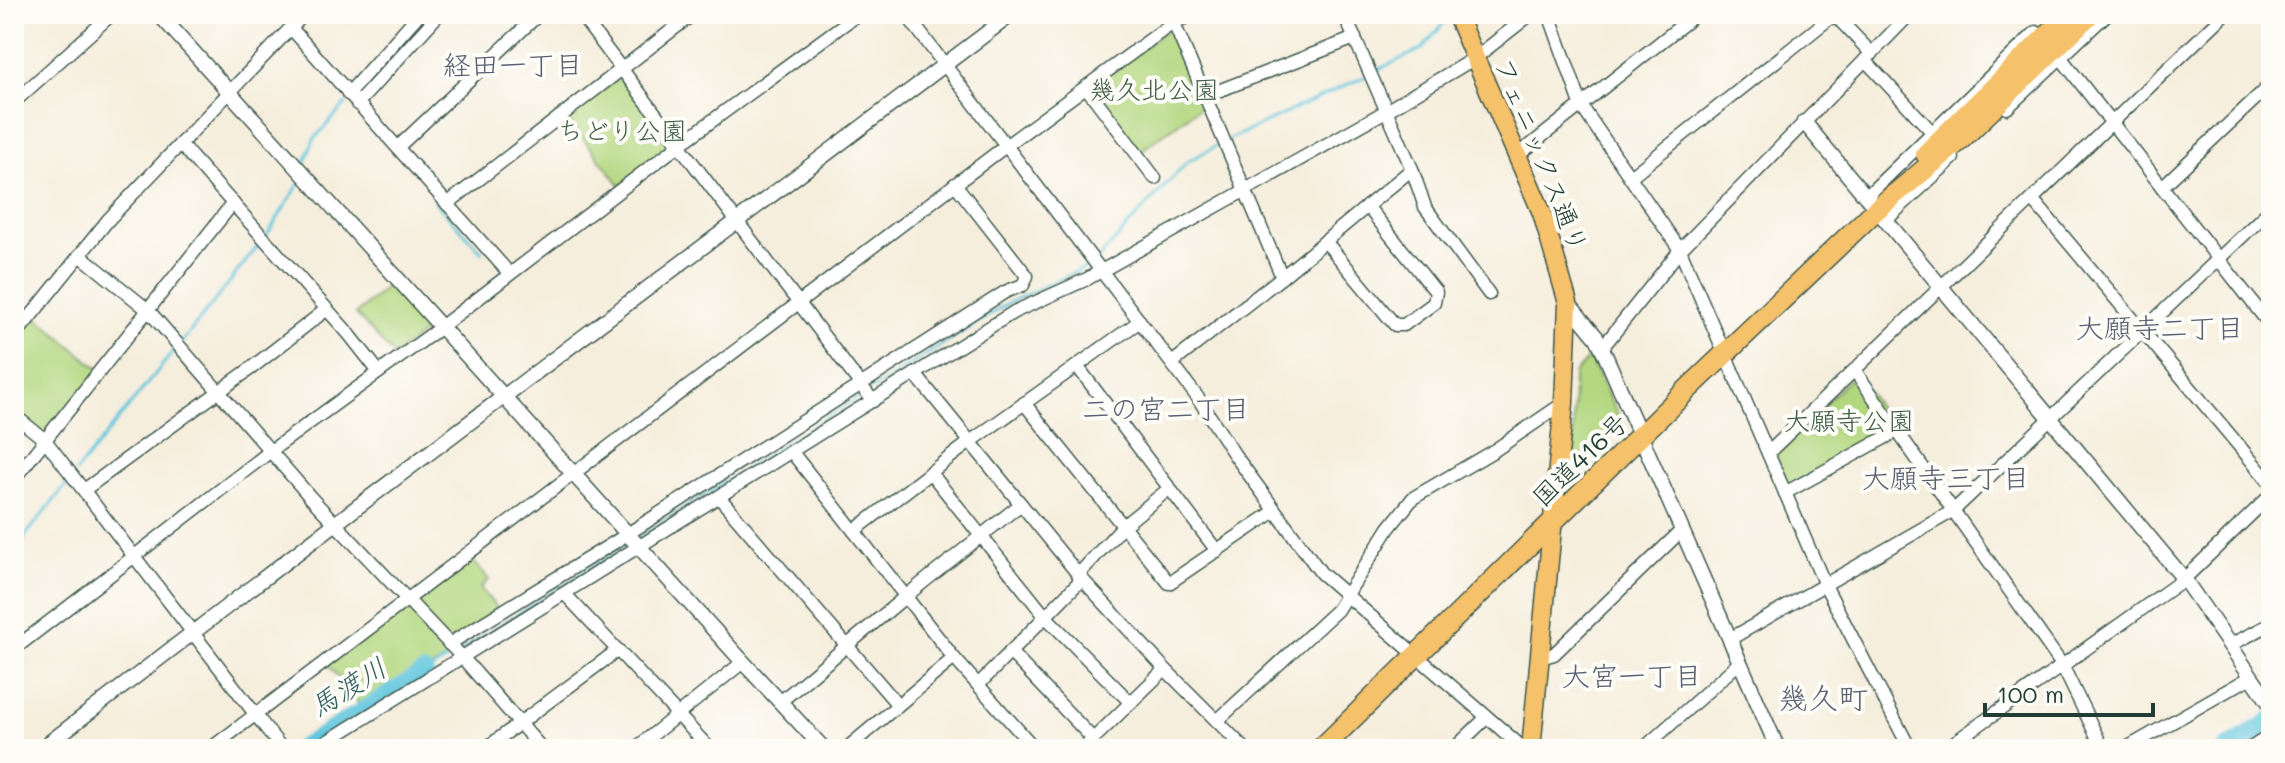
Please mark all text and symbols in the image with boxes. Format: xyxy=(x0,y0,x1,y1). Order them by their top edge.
district label: 経田一丁目 xyxy=(443,46,583,82)
street label: フェニックス通り xyxy=(1487,52,1597,257)
park label: 幾久北公園 xyxy=(1089,72,1219,106)
park label: ちどり公園 xyxy=(557,113,687,147)
district label: 大願寺二丁目 xyxy=(2076,309,2244,345)
district label: 二の宮二丁目 xyxy=(1082,390,1250,426)
park label: 大願寺公園 xyxy=(1784,403,1914,437)
street label: 国道416号 xyxy=(1524,405,1634,513)
district label: 大願寺三丁目 xyxy=(1862,459,2030,495)
water label: 馬渡川 xyxy=(302,649,393,724)
district label: 大宮一丁目 xyxy=(1562,657,1702,693)
scale bar xyxy=(1985,667,2153,717)
district label: 幾久町 xyxy=(1778,677,1868,717)
text: 100 m xyxy=(1997,678,2064,709)

